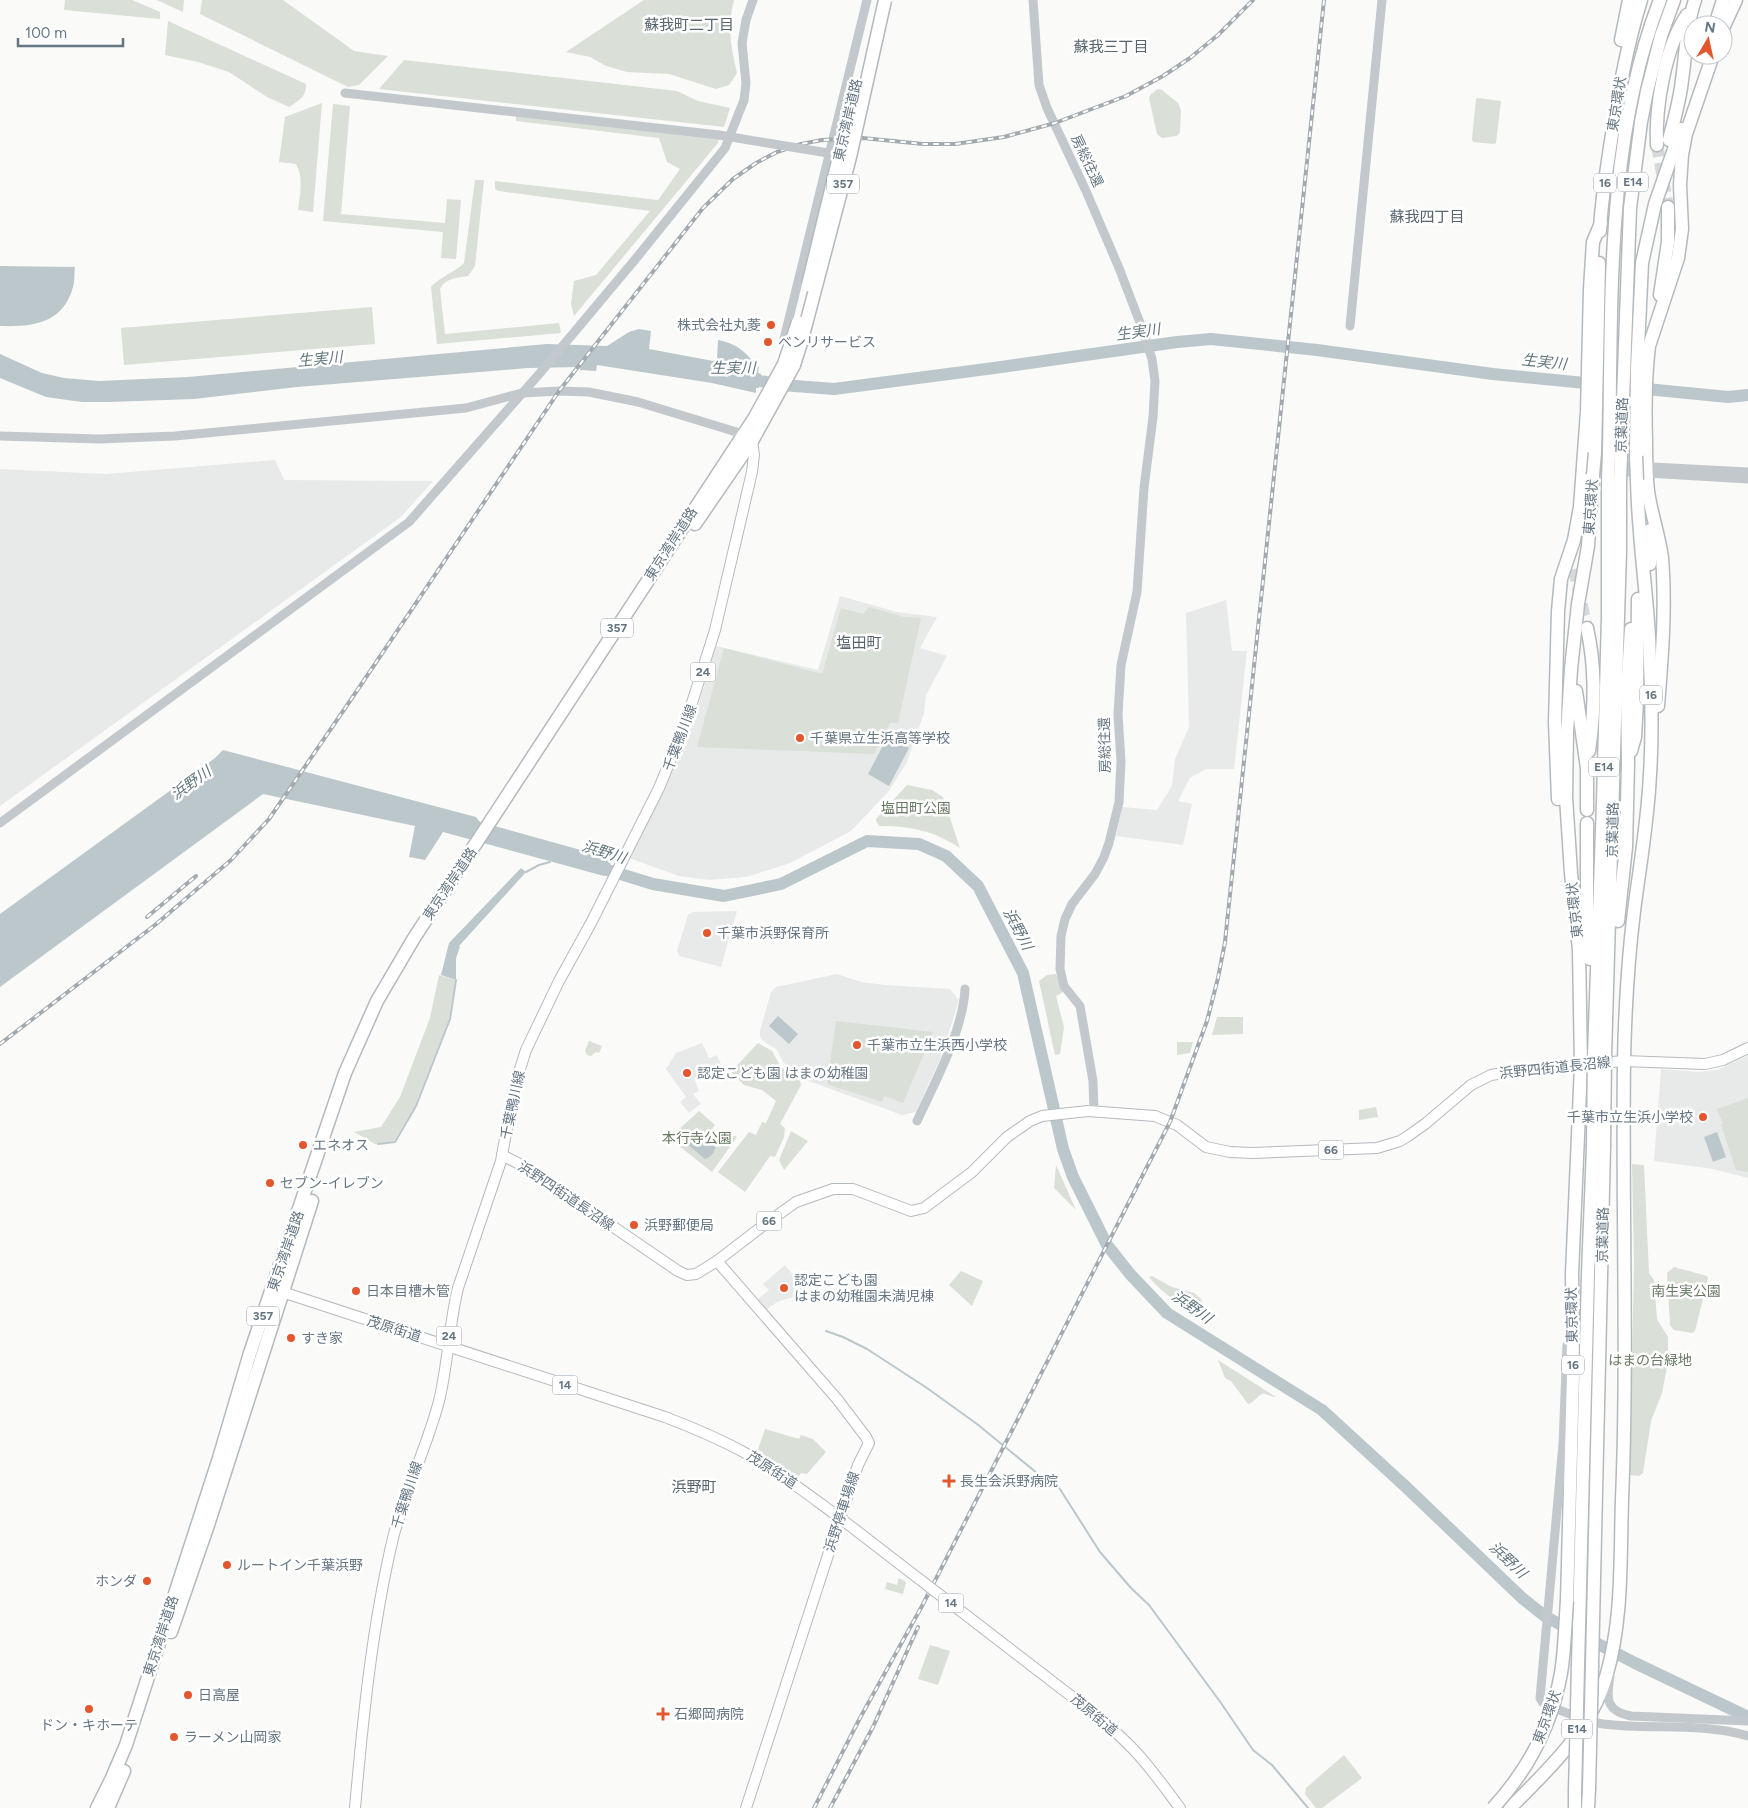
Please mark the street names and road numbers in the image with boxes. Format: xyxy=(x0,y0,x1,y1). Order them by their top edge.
street label: 東京環状 xyxy=(1604,75,1630,133)
street label: 東京湾岸道路 xyxy=(830,77,866,163)
street label: 房総往還 xyxy=(1067,132,1107,190)
road number: E14 xyxy=(1618,172,1648,192)
road number: 357 xyxy=(827,174,859,193)
road number: 16 xyxy=(1594,174,1616,192)
street label: 京葉道路 xyxy=(1613,397,1631,453)
street label: 東京環状 xyxy=(1581,478,1601,536)
street label: 東京湾岸道路 xyxy=(641,504,701,584)
road number: 357 xyxy=(601,618,633,638)
road number: 24 xyxy=(690,662,716,682)
road number: 16 xyxy=(1640,686,1662,704)
street label: 千葉鴨川線 xyxy=(660,702,700,774)
street label: 房総往還 xyxy=(1096,717,1114,773)
road number: E14 xyxy=(1589,758,1619,776)
street label: 京葉道路 xyxy=(1604,802,1622,858)
street label: 東京湾岸道路 xyxy=(419,844,481,924)
street label: 東京環状 xyxy=(1564,881,1586,939)
street label: 浜野四街道長沼線 xyxy=(1498,1054,1612,1082)
street label: 千葉鴨川線 xyxy=(497,1069,529,1141)
road number: 66 xyxy=(1318,1140,1344,1160)
street label: 浜野四街道長沼線 xyxy=(515,1158,617,1234)
street label: 京葉道路 xyxy=(1594,1207,1612,1263)
street label: 東京湾岸道路 xyxy=(264,1209,308,1293)
road number: 66 xyxy=(756,1212,782,1230)
street label: 東京環状 xyxy=(1563,1287,1581,1343)
road number: 357 xyxy=(247,1306,279,1325)
street label: 茂原街道 xyxy=(365,1312,423,1346)
road number: 24 xyxy=(436,1326,462,1345)
road number: 16 xyxy=(1562,1356,1584,1374)
road number: 14 xyxy=(552,1376,578,1394)
street label: 茂原街道 xyxy=(744,1448,800,1492)
street label: 千葉鴨川線 xyxy=(388,1459,426,1531)
street label: 浜野停車場線 xyxy=(821,1469,863,1555)
street label: 東京湾岸道路 xyxy=(140,1593,182,1679)
road number: 14 xyxy=(938,1594,964,1612)
street label: 東京環状 xyxy=(1529,1688,1565,1746)
street label: 茂原街道 xyxy=(1067,1690,1121,1740)
road number: E14 xyxy=(1562,1720,1592,1738)

